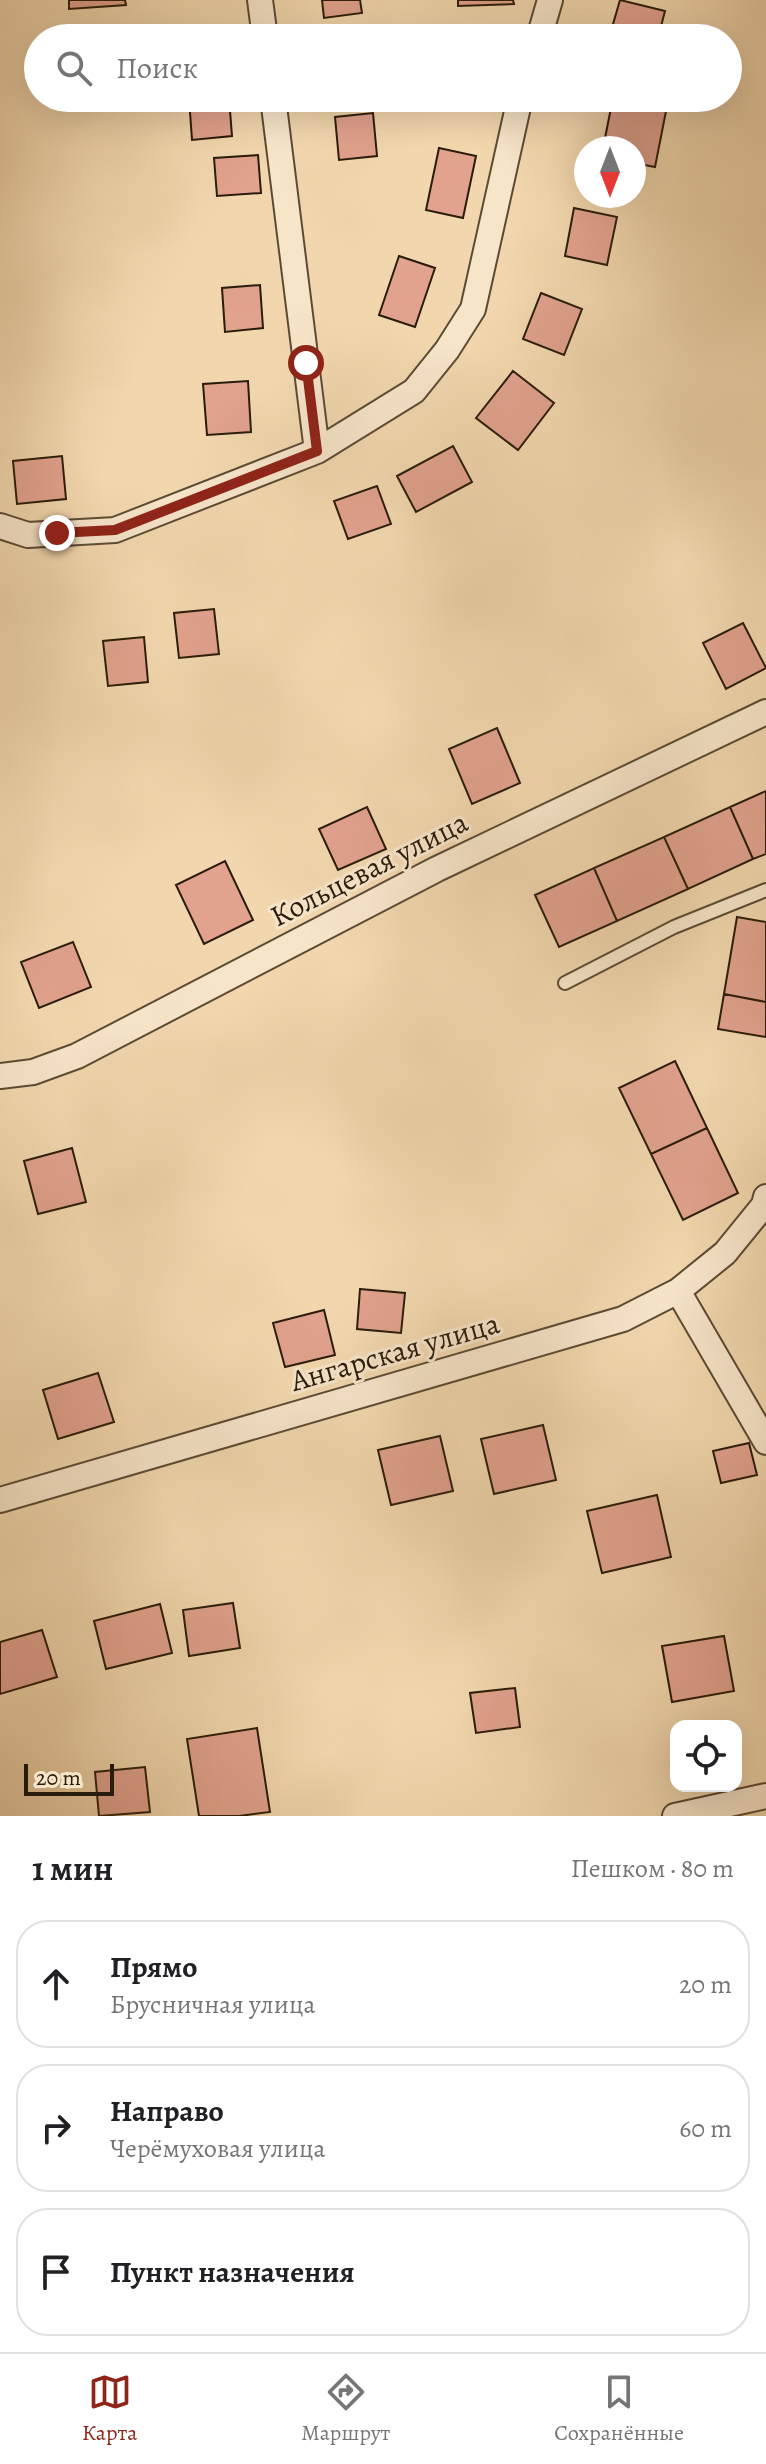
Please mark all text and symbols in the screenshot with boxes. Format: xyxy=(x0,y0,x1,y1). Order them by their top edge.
search box xyxy=(24,24,742,112)
icon: search xyxy=(52,46,96,90)
text: Поиск xyxy=(116,48,198,88)
north arrow xyxy=(574,136,646,208)
route start xyxy=(288,345,324,381)
route end xyxy=(39,515,75,551)
street label: Кольцевая улица xyxy=(263,802,475,936)
street label: Ангарская улица xyxy=(285,1303,504,1401)
map controls xyxy=(670,1720,742,1792)
button: locate xyxy=(670,1720,742,1792)
scale bar xyxy=(24,1760,114,1796)
text: 20 m xyxy=(36,1763,81,1793)
text: 1 мин xyxy=(32,1845,113,1892)
text: Пешком · 80 m xyxy=(571,1851,734,1886)
text: Прямо xyxy=(110,1947,197,1987)
icon: ahead xyxy=(34,1962,78,2006)
text: 20 m xyxy=(679,1967,732,2002)
text: Брусничная улица xyxy=(110,1987,315,2022)
text: Направо xyxy=(110,2091,224,2131)
icon: right xyxy=(34,2106,78,2150)
text: 60 m xyxy=(679,2111,732,2146)
text: Черёмуховая улица xyxy=(110,2131,325,2166)
icon: arrive xyxy=(34,2250,78,2294)
text: Пункт назначения xyxy=(110,2252,355,2292)
tab: Карта xyxy=(82,2370,137,2448)
tab: Маршрут xyxy=(301,2370,390,2448)
tab: Сохранённые xyxy=(554,2370,684,2448)

